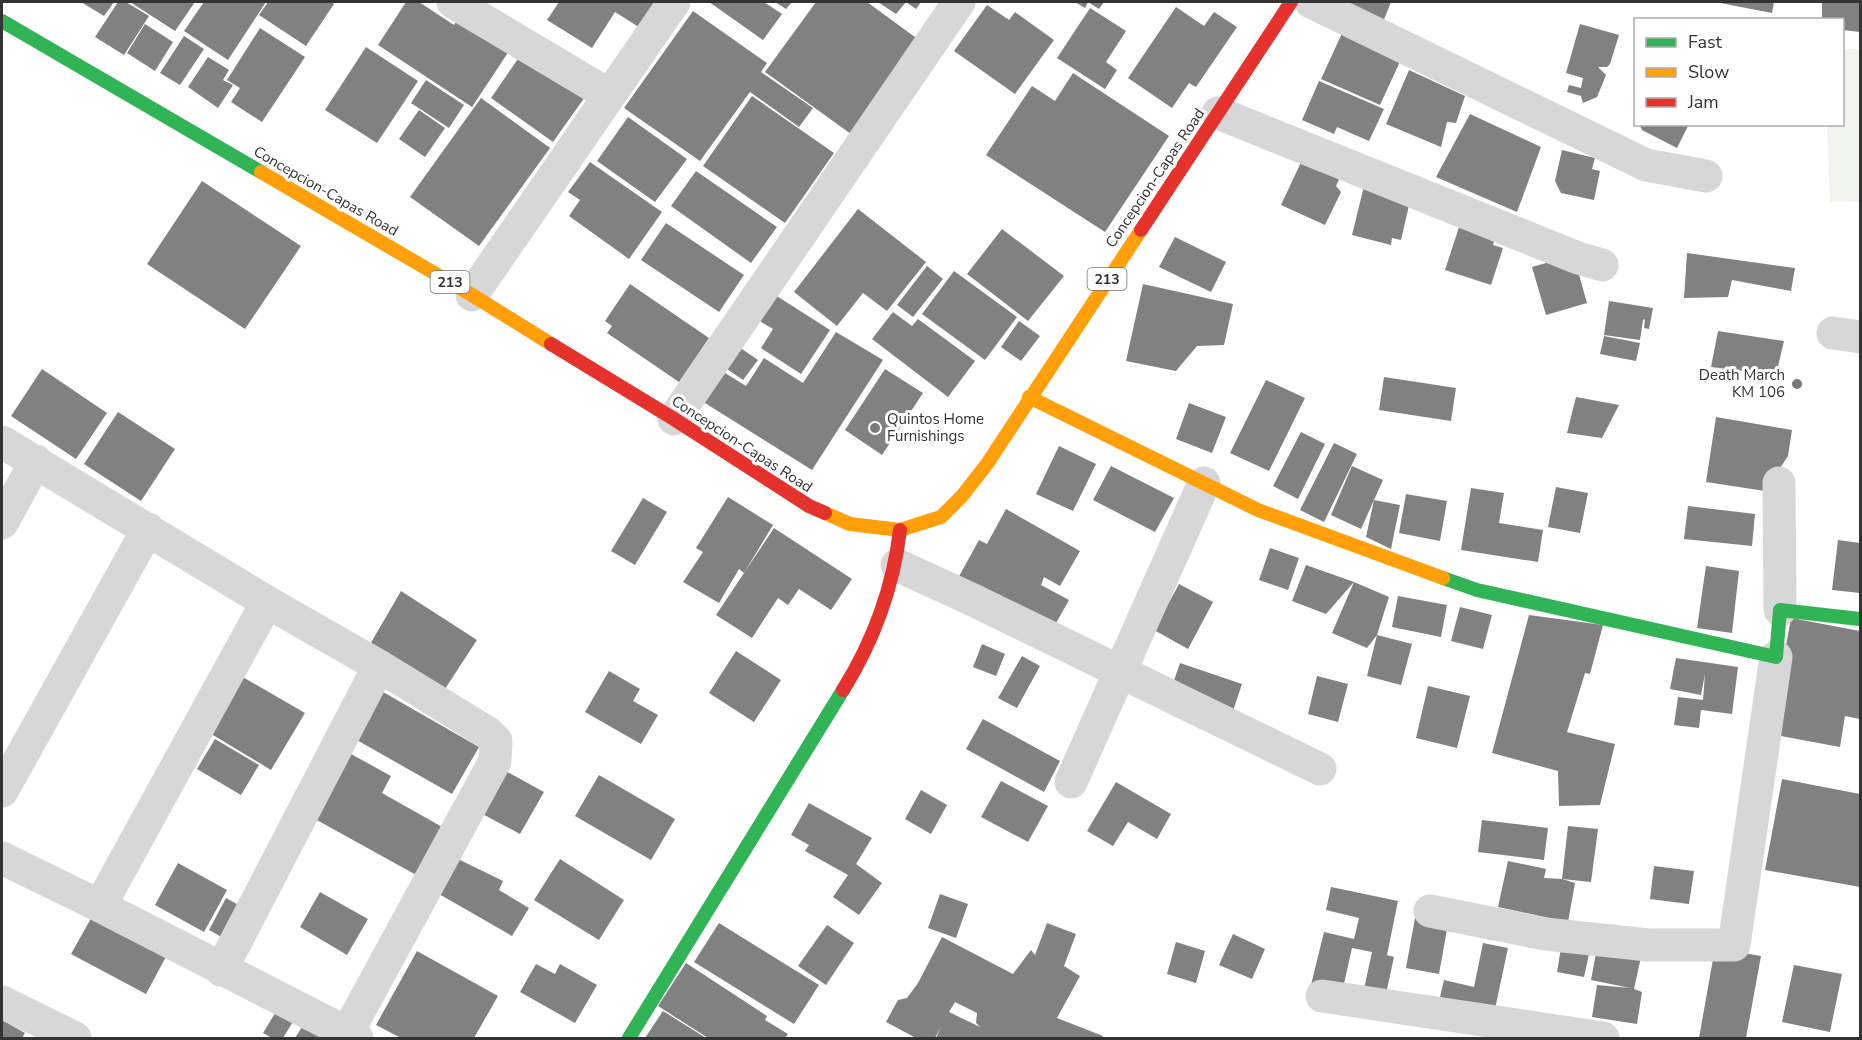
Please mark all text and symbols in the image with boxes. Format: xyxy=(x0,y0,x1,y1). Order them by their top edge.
legend xyxy=(1634,18,1844,126)
text: Fast xyxy=(1688,30,1723,54)
text: Slow xyxy=(1688,60,1729,84)
text: Jam xyxy=(1687,90,1719,114)
street label: Concepcion-Capas Road xyxy=(1101,104,1209,252)
street label: Concepcion-Capas Road xyxy=(250,141,402,241)
road number: 213 xyxy=(1088,268,1126,290)
road number: 213 xyxy=(430,271,470,293)
place label: Death March KM 106 xyxy=(1699,365,1785,402)
marker: Death March KM 106 xyxy=(1790,377,1804,391)
street label: Concepcion-Capas Road xyxy=(668,391,816,497)
place label: Quintos Home Furnishings xyxy=(887,409,984,446)
marker: Quintos Home Furnishings xyxy=(868,421,882,435)

